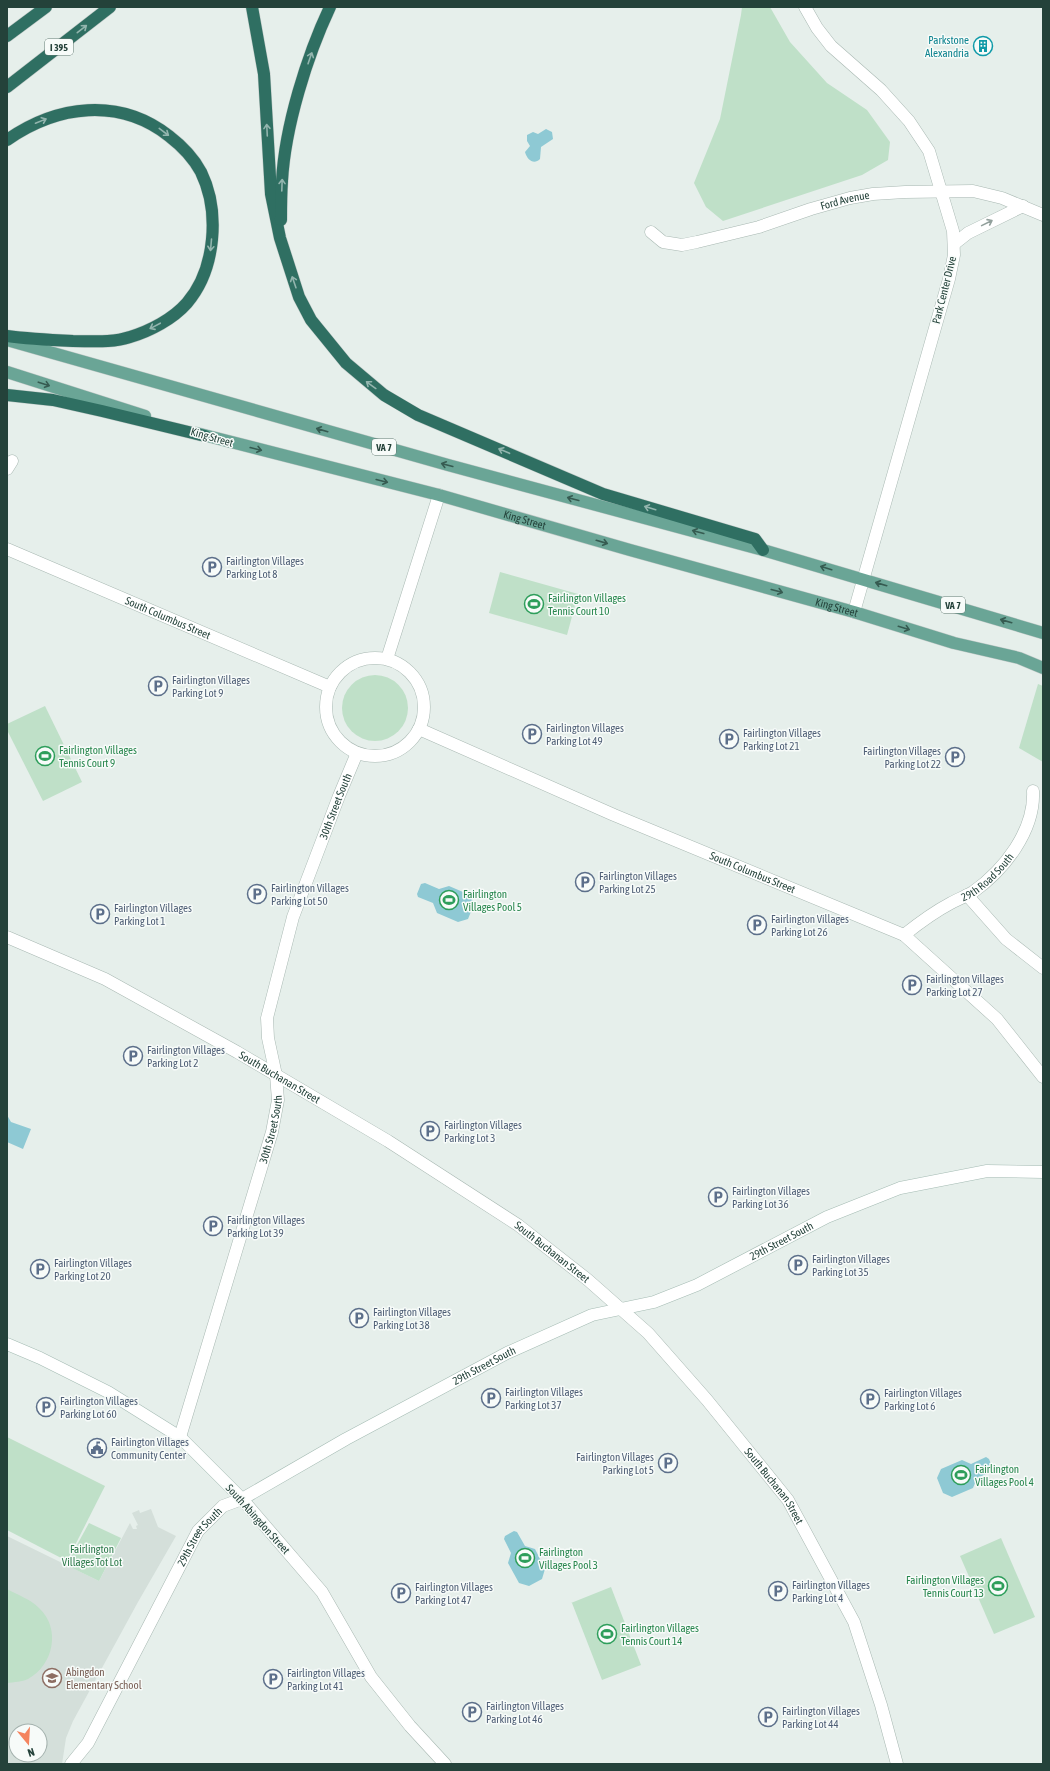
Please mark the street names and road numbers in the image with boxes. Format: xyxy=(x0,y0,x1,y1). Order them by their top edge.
road number: I 395 xyxy=(45,39,73,55)
street label: Ford Avenue xyxy=(819,189,870,212)
street label: Park Center Drive xyxy=(930,255,958,325)
street label: King Street xyxy=(189,425,235,449)
road number: VA 7 xyxy=(372,439,396,455)
street label: King Street xyxy=(502,508,547,531)
street label: South Columbus Street xyxy=(123,594,212,641)
street label: King Street xyxy=(814,596,859,619)
road number: VA 7 xyxy=(941,597,965,613)
street label: 30th Street South xyxy=(317,772,354,841)
street label: South Columbus Street xyxy=(708,849,797,895)
street label: 29th Road South xyxy=(959,851,1016,903)
street label: South Buchanan Street xyxy=(237,1049,322,1106)
street label: 30th Street South xyxy=(257,1095,284,1165)
street label: South Buchanan Street xyxy=(513,1219,592,1285)
street label: 29th Street South xyxy=(748,1219,815,1262)
street label: 29th Street South xyxy=(450,1344,517,1387)
street label: South Buchanan Street xyxy=(742,1445,806,1526)
street label: South Abingdon Street xyxy=(224,1482,292,1556)
street label: 29th Street South xyxy=(175,1505,224,1568)

